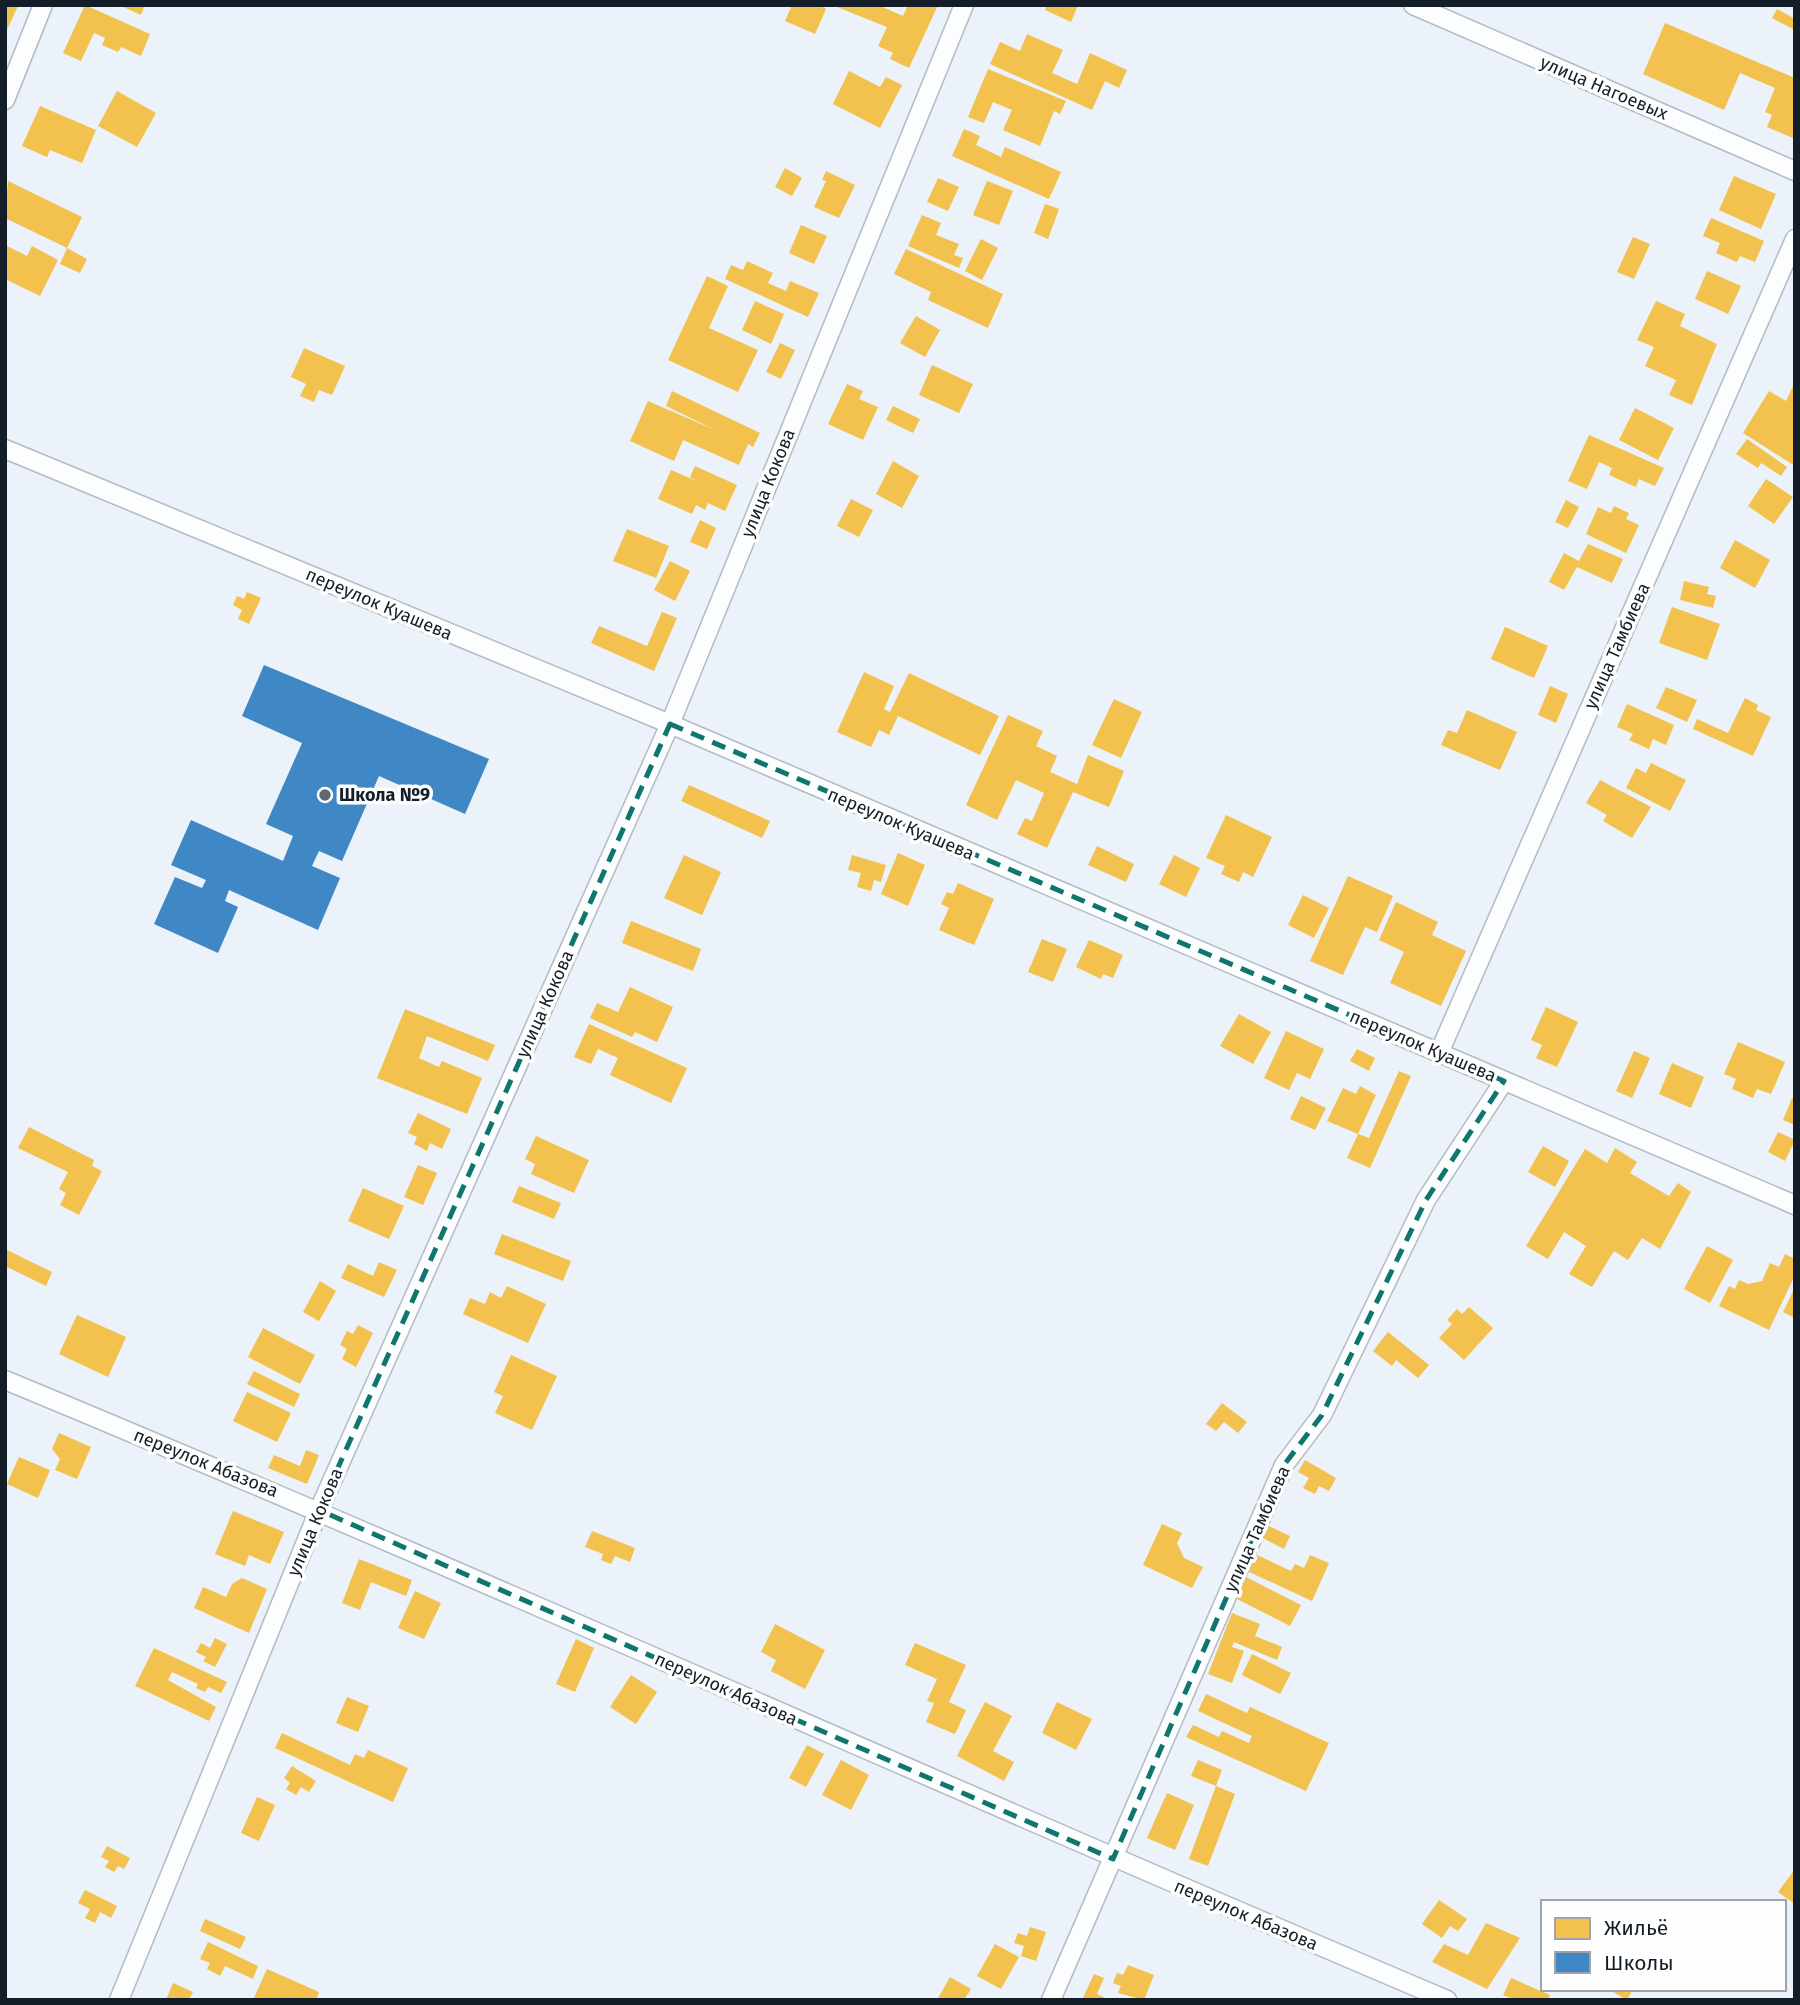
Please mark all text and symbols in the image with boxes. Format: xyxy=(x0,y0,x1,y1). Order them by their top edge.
street label: улица Нагоевых xyxy=(1537,51,1671,125)
street label: улица Кокова xyxy=(736,425,800,541)
street label: переулок Куашева xyxy=(302,563,456,645)
street label: улица Тамбиева xyxy=(1579,579,1655,713)
street label: переулок Куашева xyxy=(824,783,978,865)
place label: Школа №9 xyxy=(339,784,430,806)
marker: Школа №9 xyxy=(317,787,333,803)
street label: улица Кокова xyxy=(512,947,578,1061)
street label: переулок Куашева xyxy=(1346,1005,1500,1087)
street label: переулок Абазова xyxy=(130,1424,282,1502)
street label: улица Тамбиева xyxy=(1219,1462,1295,1596)
street label: улица Кокова xyxy=(282,1465,348,1579)
street label: переулок Абазова xyxy=(651,1648,801,1730)
street label: переулок Абазова xyxy=(1171,1875,1321,1955)
legend xyxy=(1541,1900,1786,1991)
text: Жильё xyxy=(1604,1915,1668,1941)
text: Школы xyxy=(1604,1950,1674,1976)

